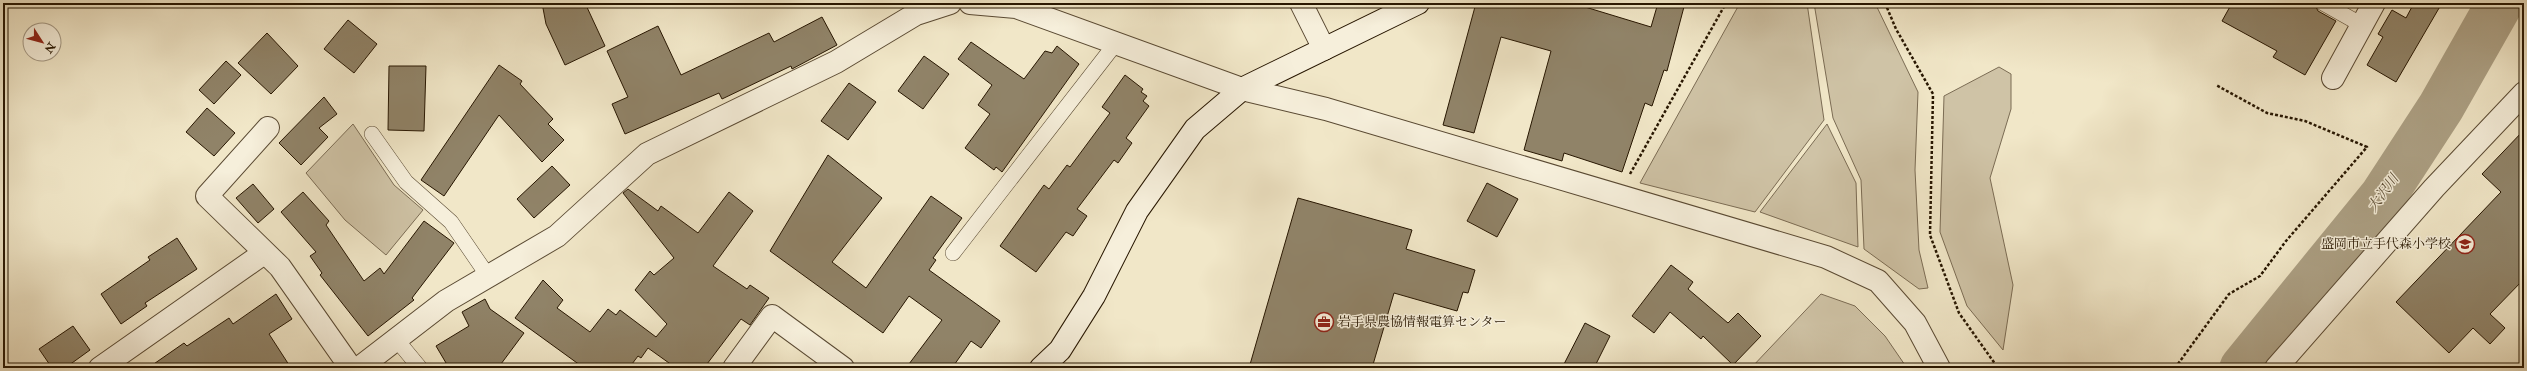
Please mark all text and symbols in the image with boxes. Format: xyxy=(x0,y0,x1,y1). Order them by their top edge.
north arrow xyxy=(22,22,62,62)
text: N xyxy=(41,39,58,56)
water label: 大沢川 xyxy=(2364,169,2403,215)
school or university icon: 盛岡市立手代森小学校 xyxy=(2454,233,2476,255)
place label: 盛岡市立手代森小学校 xyxy=(2321,236,2451,252)
office icon: 岩手県農協情報電算センター xyxy=(1313,311,1335,333)
place label: 岩手県農協情報電算センター xyxy=(1338,314,1506,330)

